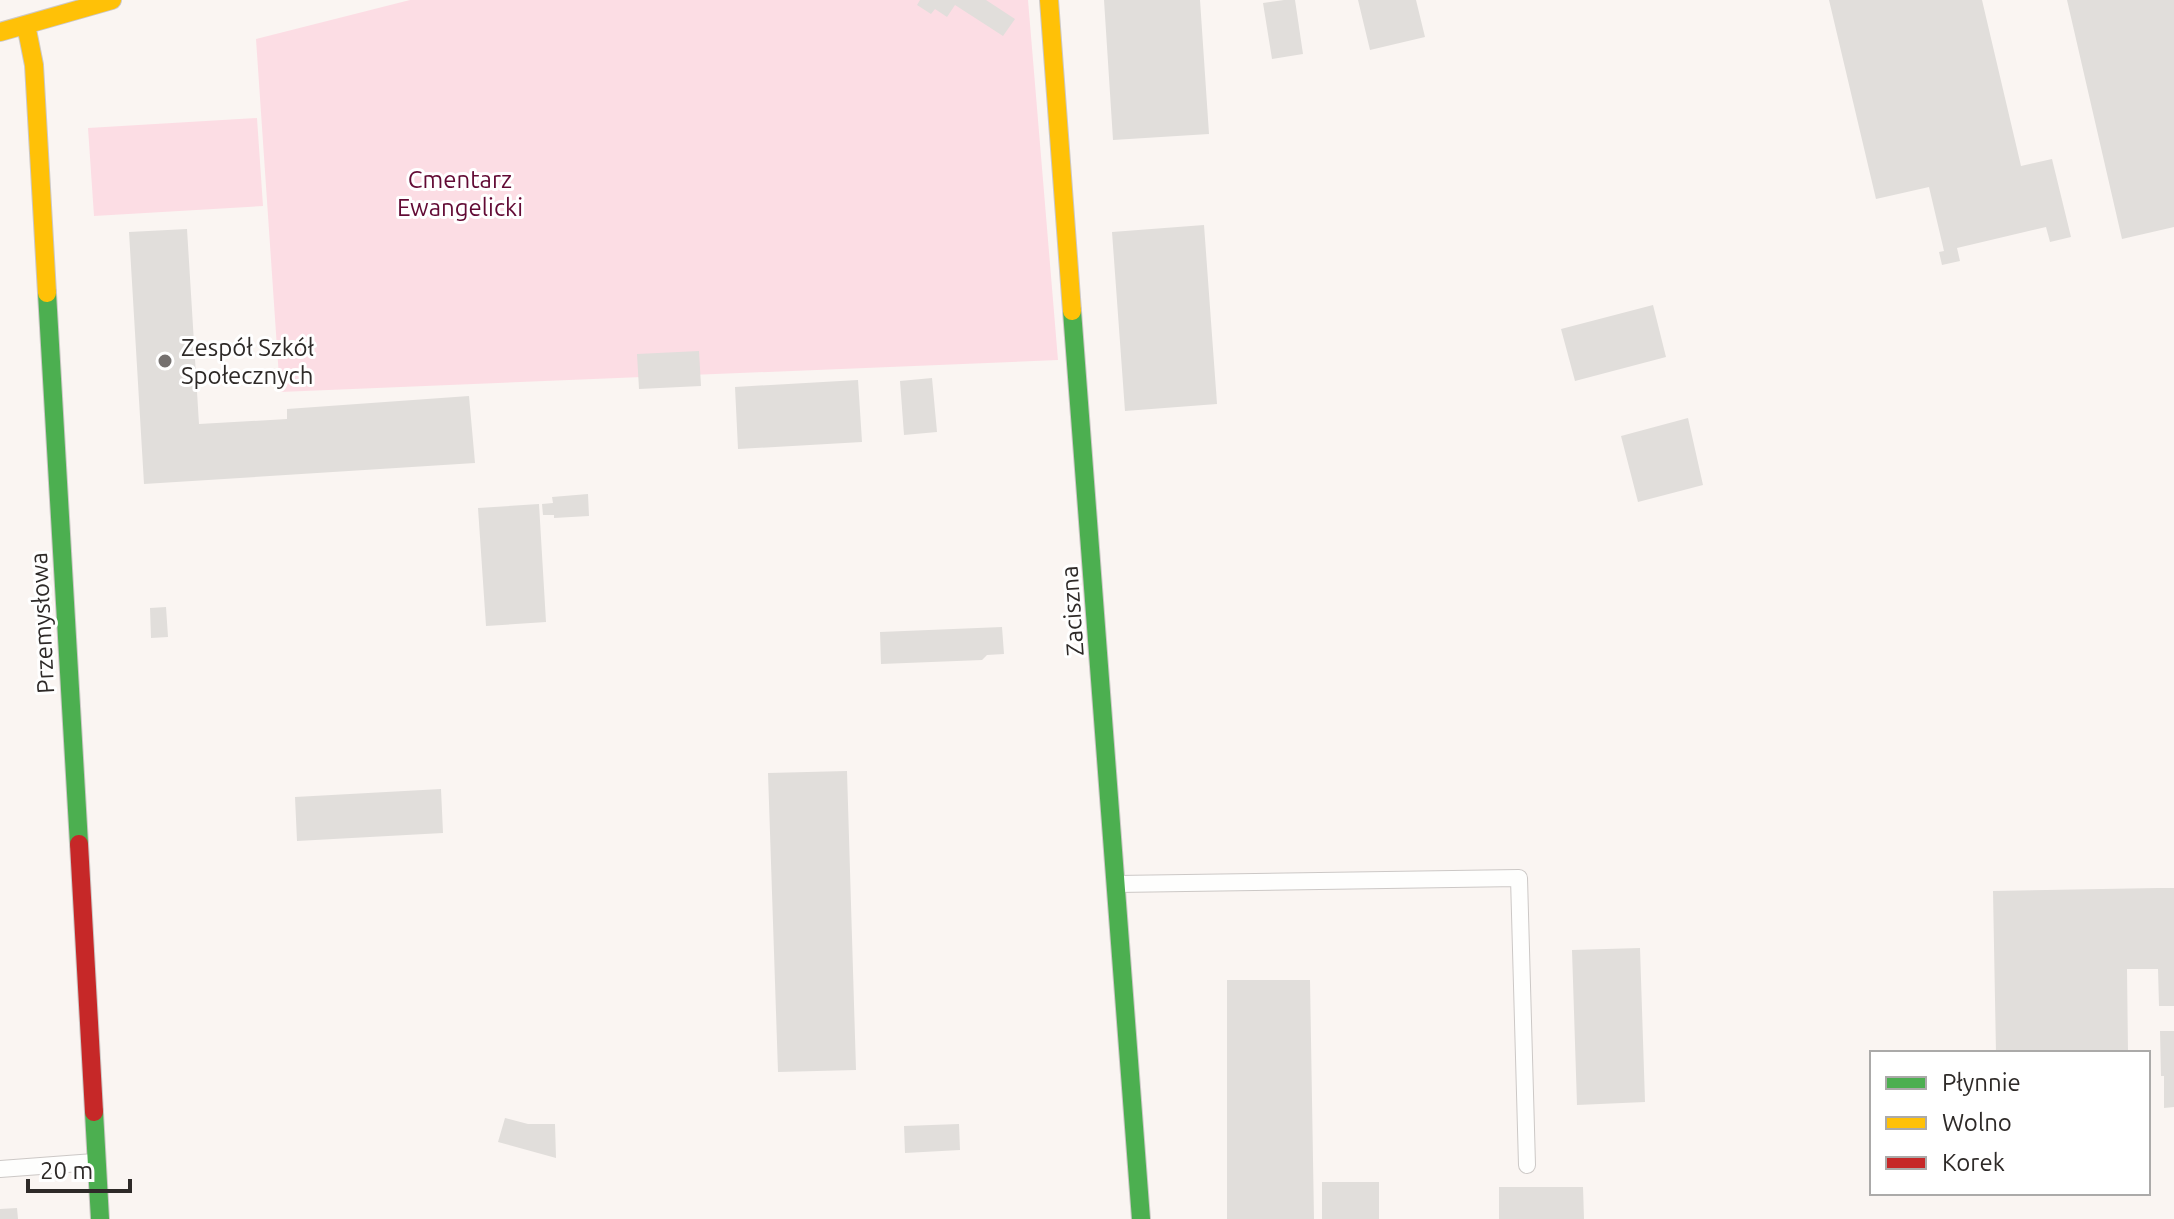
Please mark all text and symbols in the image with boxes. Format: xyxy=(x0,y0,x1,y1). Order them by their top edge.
park label: Cmentarz Ewangelicki xyxy=(397,166,523,221)
place label: Zespół Szkół Społecznych xyxy=(181,334,315,389)
marker: Zespół Szkół Społecznych xyxy=(156,352,174,370)
street label: Przemysłowa xyxy=(25,552,59,694)
street label: Zaciszna xyxy=(1055,565,1089,657)
legend xyxy=(1870,1051,2150,1195)
text: Płynnie xyxy=(1942,1069,2021,1096)
text: Wolno xyxy=(1942,1109,2012,1136)
scale bar xyxy=(28,1143,130,1193)
text: Korek xyxy=(1942,1149,2005,1176)
text: 20 m xyxy=(40,1157,93,1184)

